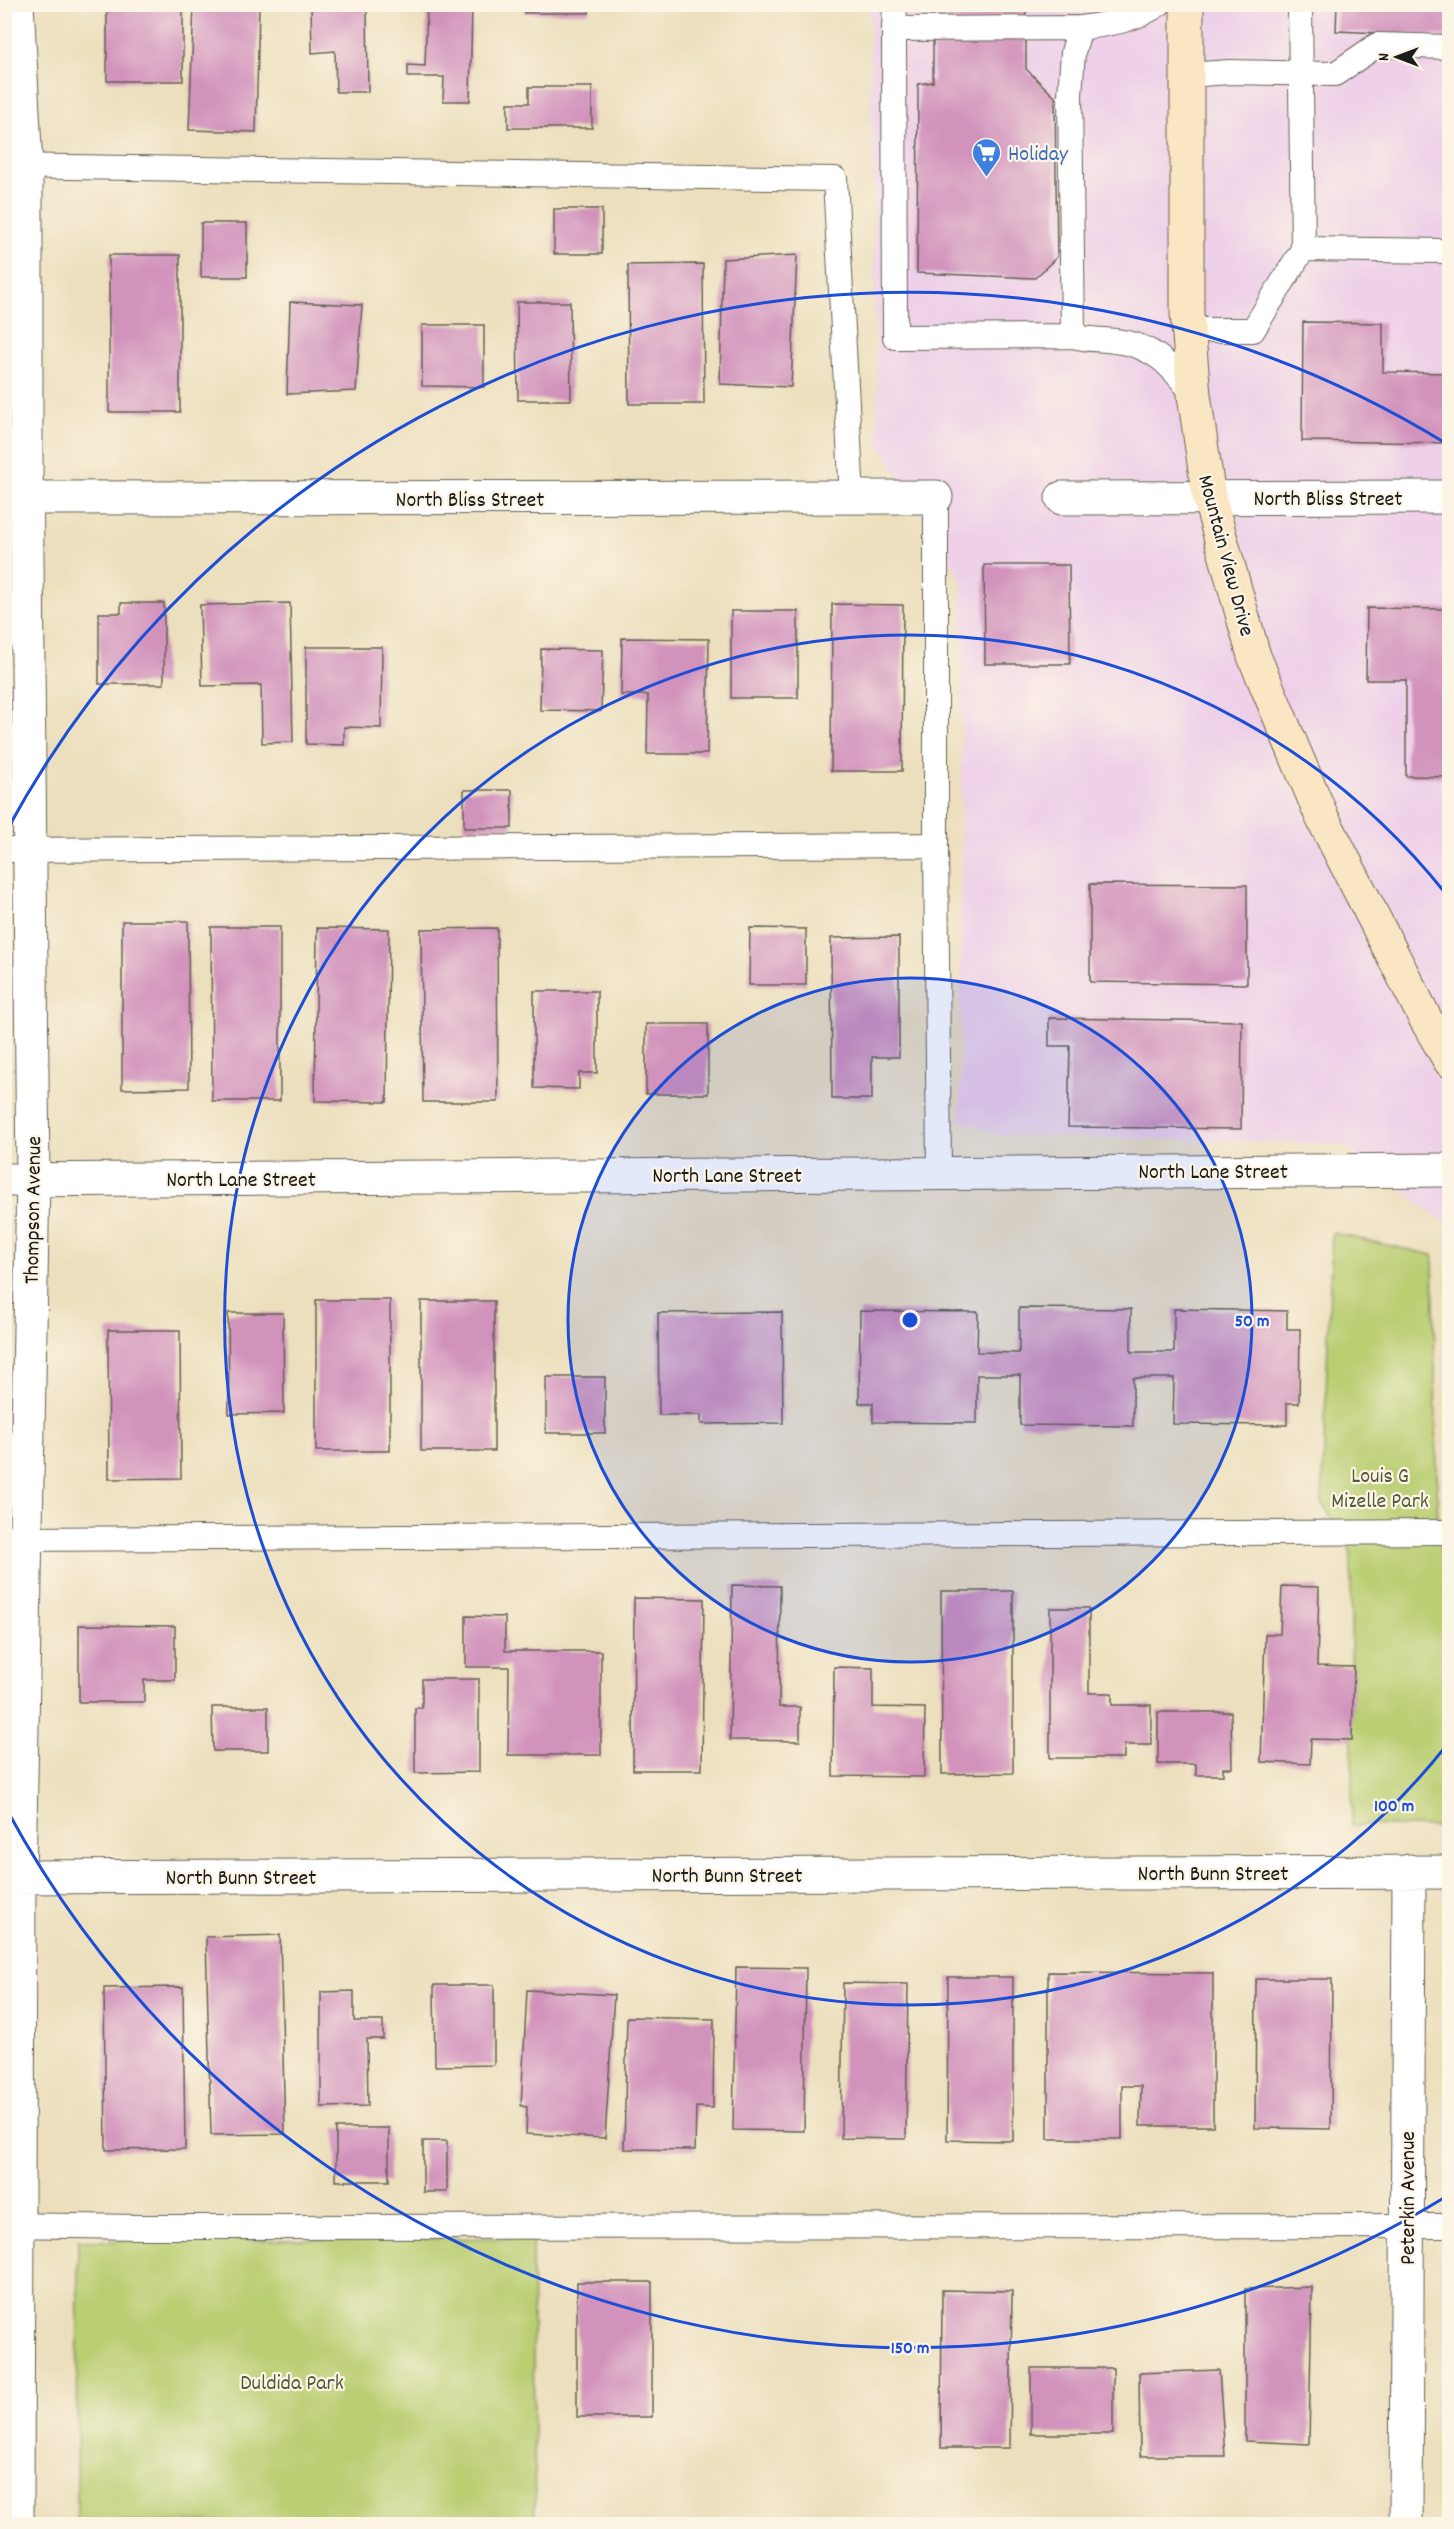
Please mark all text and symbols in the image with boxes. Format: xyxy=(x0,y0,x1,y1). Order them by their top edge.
north arrow xyxy=(1367,27,1427,87)
text: N xyxy=(1373,53,1396,61)
supermarket icon: Holiday xyxy=(971,136,1003,178)
place label: Holiday xyxy=(1008,140,1069,171)
street label: Mountain View Drive xyxy=(1188,472,1261,640)
street label: North Bliss Street xyxy=(1254,485,1402,516)
street label: North Bliss Street xyxy=(396,486,544,517)
street label: Thompson Avenue xyxy=(18,1136,51,1285)
street label: North Lane Street xyxy=(1138,1158,1288,1189)
street label: North Lane Street xyxy=(652,1162,802,1193)
street label: North Lane Street xyxy=(166,1166,316,1197)
centre of rings xyxy=(900,1310,920,1330)
text: 50 m xyxy=(1235,1310,1269,1335)
park label: Louis G Mizelle Park xyxy=(1331,1462,1429,1518)
text: 100 m xyxy=(1374,1795,1414,1820)
street label: North Bunn Street xyxy=(1138,1860,1288,1891)
street label: North Bunn Street xyxy=(652,1862,802,1893)
street label: North Bunn Street xyxy=(166,1864,316,1895)
street label: Peterkin Avenue xyxy=(1394,2131,1425,2265)
text: 150 m xyxy=(891,2337,929,2362)
park label: Duldida Park xyxy=(240,2369,344,2400)

